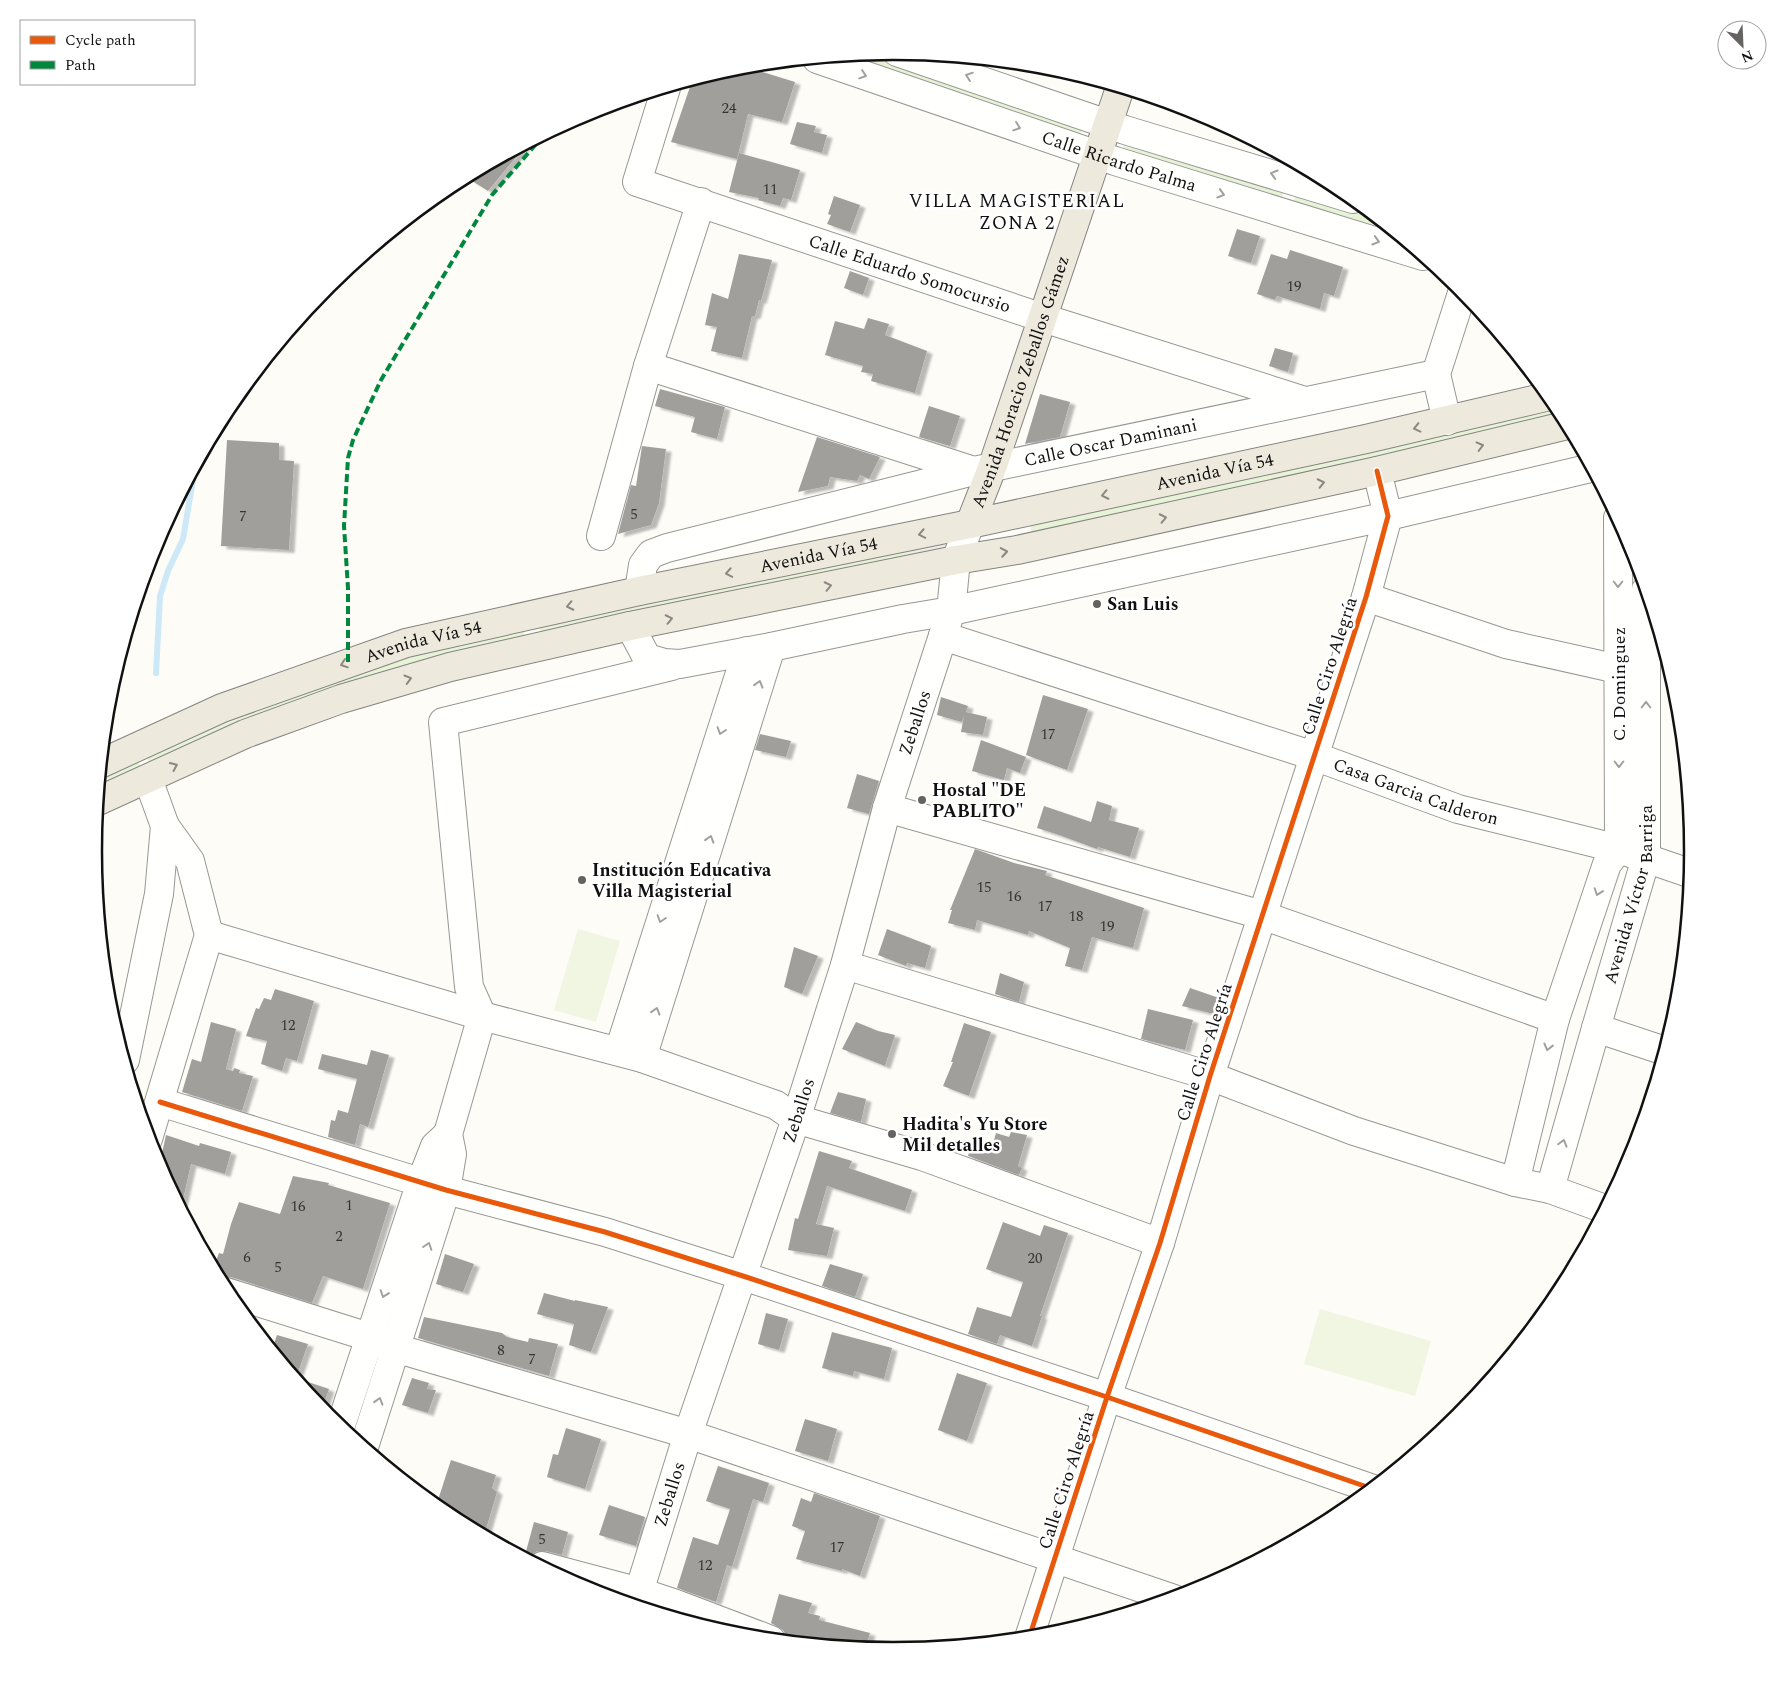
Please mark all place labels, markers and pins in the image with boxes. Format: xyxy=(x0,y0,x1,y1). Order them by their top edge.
place label: San Luis xyxy=(1107,591,1179,618)
marker: San Luis xyxy=(1091,598,1103,610)
place label: Hostal "DE PABLITO" xyxy=(932,777,1026,825)
marker: Hostal "DE PABLITO" xyxy=(916,794,928,806)
place label: Institución Educativa Villa Magisterial xyxy=(592,857,772,905)
marker: Institución Educativa Villa Magisterial xyxy=(576,874,588,886)
place label: Hadita's Yu Store Mil detalles xyxy=(902,1111,1047,1159)
marker: Hadita's Yu Store Mil detalles xyxy=(886,1128,898,1140)

